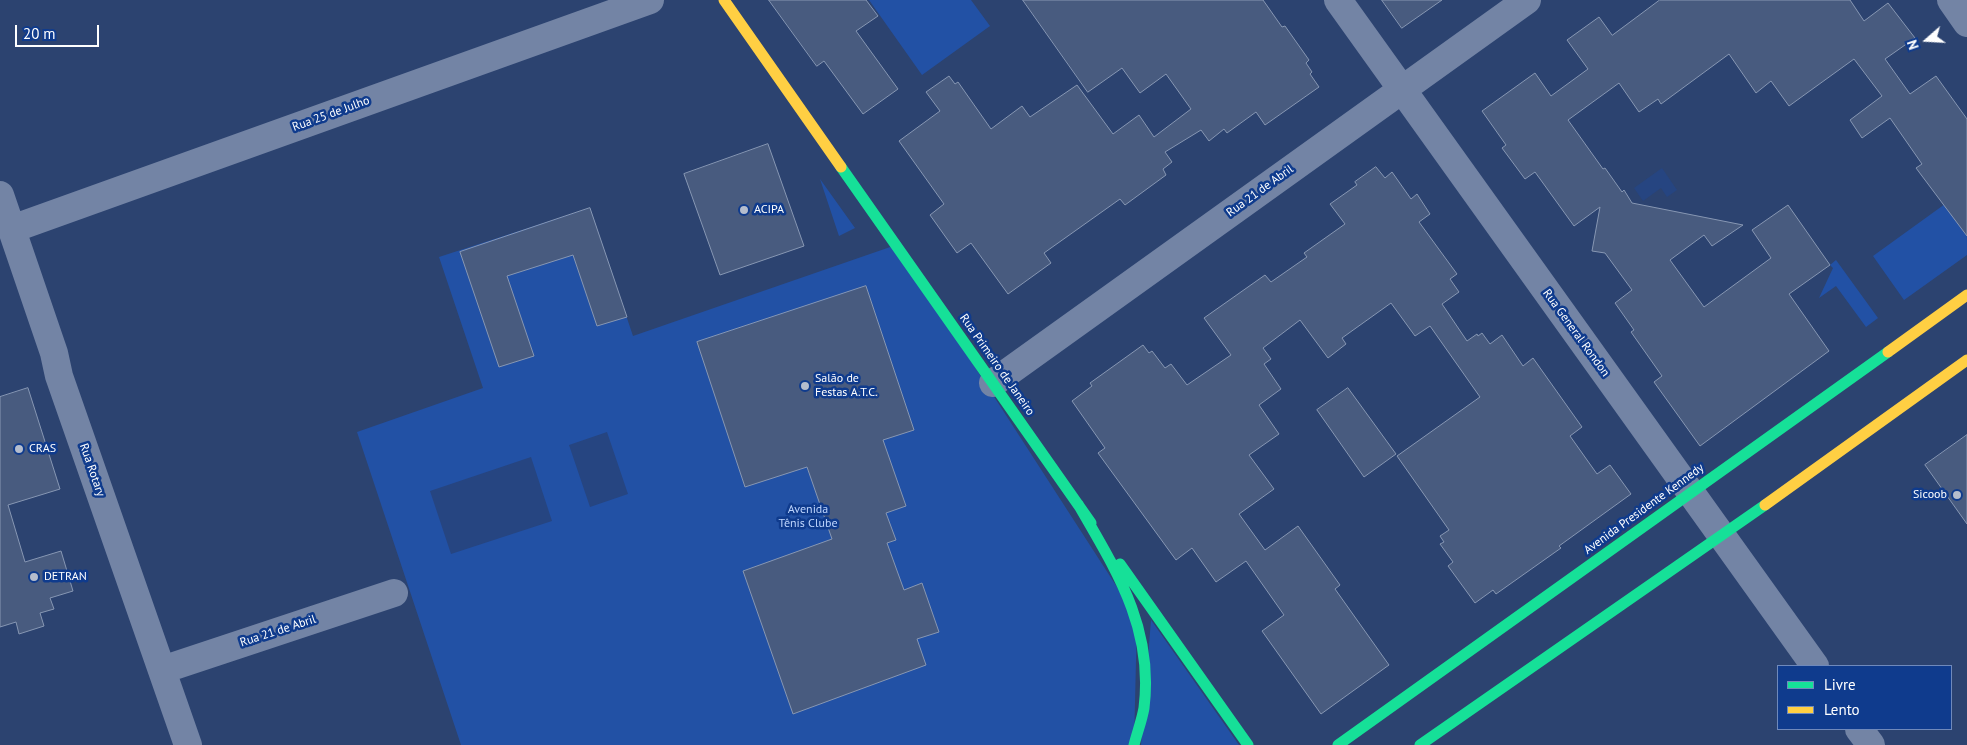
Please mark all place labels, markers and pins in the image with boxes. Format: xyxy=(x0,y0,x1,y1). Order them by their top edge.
place label: ACIPA xyxy=(754,203,784,217)
marker: ACIPA xyxy=(738,204,750,216)
place label: Salão de Festas A.T.C. xyxy=(815,372,878,400)
marker: Salão de Festas A.T.C. xyxy=(799,380,811,392)
place label: CRAS xyxy=(29,442,56,456)
marker: CRAS xyxy=(13,443,25,455)
place label: Sicoob xyxy=(1913,488,1947,502)
marker: Sicoob xyxy=(1951,489,1963,501)
place label: DETRAN xyxy=(44,570,87,584)
marker: DETRAN xyxy=(28,571,40,583)

